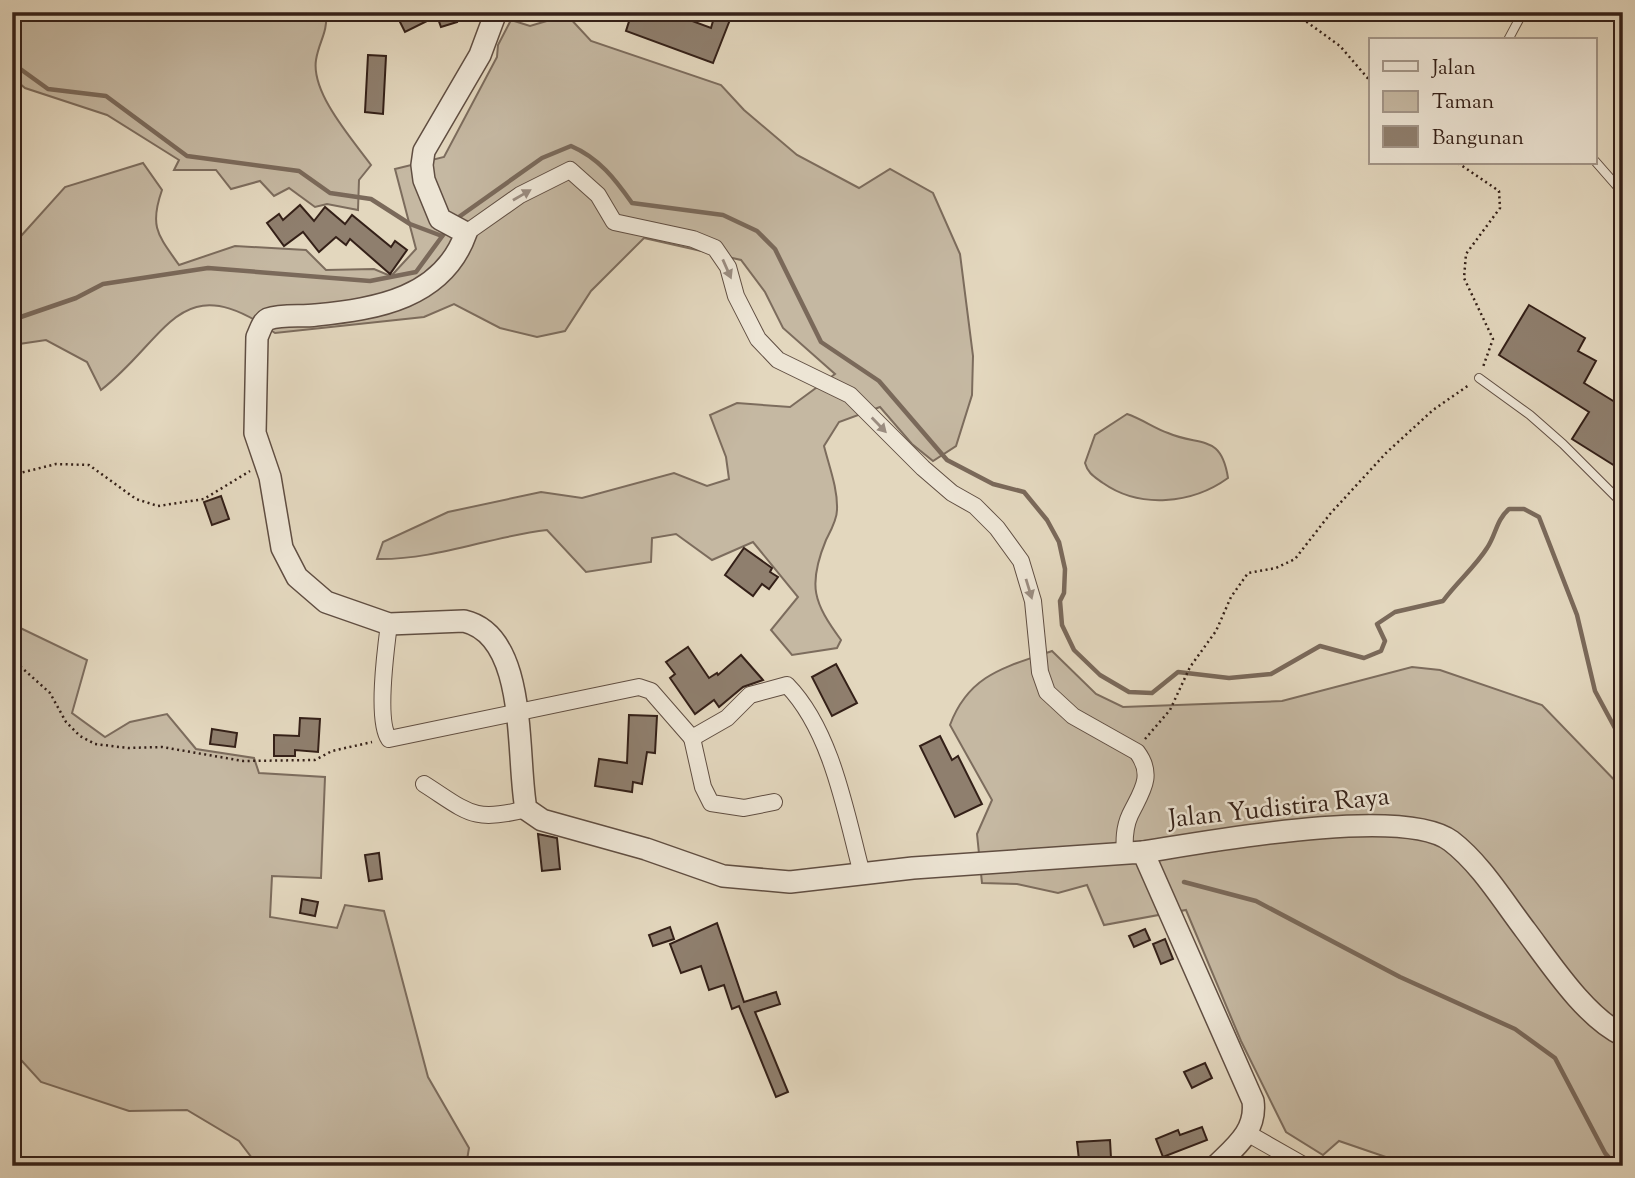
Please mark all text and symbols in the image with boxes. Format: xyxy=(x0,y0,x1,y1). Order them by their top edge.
legend xyxy=(1369,38,1596,164)
text: Jalan xyxy=(1431,54,1476,84)
text: Taman xyxy=(1432,88,1494,118)
text: Bangunan xyxy=(1432,124,1524,154)
one-way arrow xyxy=(512,189,531,201)
one-way arrow xyxy=(721,259,733,279)
one-way arrow xyxy=(871,416,887,433)
one-way arrow xyxy=(1025,579,1035,600)
street label: Jalan Yudistira Raya xyxy=(1165,779,1392,839)

